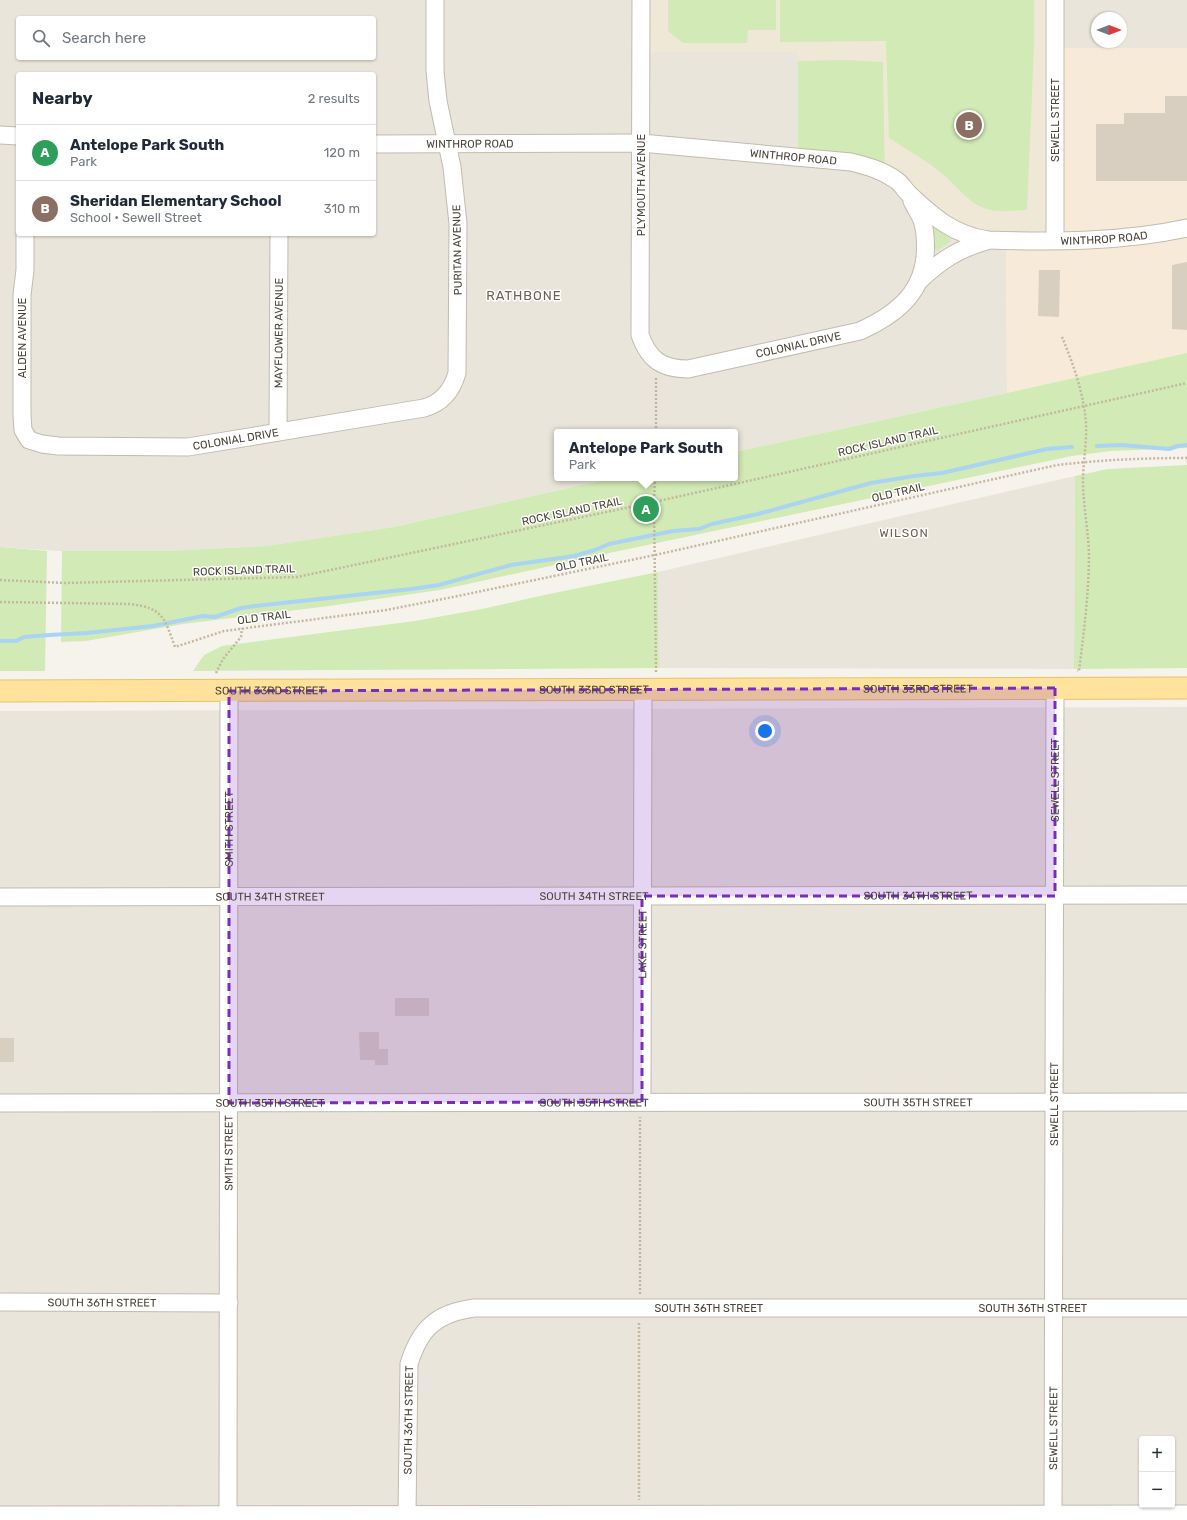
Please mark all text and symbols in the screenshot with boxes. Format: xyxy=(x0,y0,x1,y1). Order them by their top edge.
north arrow xyxy=(1091,12,1127,48)
search box xyxy=(16,16,376,60)
icon: search xyxy=(30,27,52,49)
text: Search here xyxy=(62,29,146,47)
street label: SEWELL STREET xyxy=(1049,77,1062,162)
text: Nearby xyxy=(32,88,93,108)
text: 2 results xyxy=(308,91,360,106)
pin: B xyxy=(956,110,982,140)
street label: PLYMOUTH AVENUE xyxy=(635,133,648,236)
text: Antelope Park South xyxy=(70,136,224,154)
street label: WINTHROP ROAD xyxy=(426,137,514,151)
text: A xyxy=(40,145,50,160)
text: 120 m xyxy=(324,145,360,160)
street label: WINTHROP ROAD xyxy=(749,147,837,168)
text: Park xyxy=(70,154,97,169)
text: Sheridan Elementary School xyxy=(70,192,281,210)
text: B xyxy=(40,201,50,216)
text: 310 m xyxy=(324,201,360,216)
street label: PURITAN AVENUE xyxy=(450,204,465,295)
text: School · Sewell Street xyxy=(70,210,202,225)
street label: WINTHROP ROAD xyxy=(1060,229,1148,248)
street label: MAYFLOWER AVENUE xyxy=(272,278,286,388)
district label: RATHBONE xyxy=(486,288,562,303)
street label: ALDEN AVENUE xyxy=(16,297,29,378)
street label: COLONIAL DRIVE xyxy=(755,329,843,361)
street label: ROCK ISLAND TRAIL xyxy=(837,424,939,459)
street label: COLONIAL DRIVE xyxy=(192,426,280,453)
popup xyxy=(554,429,738,481)
text: Antelope Park South xyxy=(569,439,723,457)
text: Park xyxy=(569,457,596,472)
street label: OLD TRAIL xyxy=(870,480,926,505)
street label: ROCK ISLAND TRAIL xyxy=(521,494,624,528)
pin: A xyxy=(633,494,659,524)
district label: WILSON xyxy=(879,526,929,540)
street label: OLD TRAIL xyxy=(554,551,610,574)
street label: ROCK ISLAND TRAIL xyxy=(193,562,295,579)
street label: OLD TRAIL xyxy=(237,608,292,627)
street label: SOUTH 33RD STREET xyxy=(539,683,650,697)
street label: SOUTH 33RD STREET xyxy=(863,683,974,696)
street label: SOUTH 33RD STREET xyxy=(215,684,326,697)
your location xyxy=(755,721,775,741)
street label: SEWELL STREET xyxy=(1049,737,1062,822)
street label: SMITH STREET xyxy=(223,791,236,867)
street label: SOUTH 34TH STREET xyxy=(863,889,973,903)
street label: SOUTH 34TH STREET xyxy=(215,890,325,904)
street label: SOUTH 34TH STREET xyxy=(539,890,649,903)
street label: LAKE STREET xyxy=(636,909,649,979)
street label: SEWELL STREET xyxy=(1048,1061,1061,1146)
street label: SOUTH 35TH STREET xyxy=(539,1096,649,1110)
street label: SOUTH 35TH STREET xyxy=(863,1096,973,1109)
street label: SOUTH 35TH STREET xyxy=(215,1097,325,1110)
street label: SMITH STREET xyxy=(222,1115,235,1191)
street label: SOUTH 36TH STREET xyxy=(48,1296,157,1310)
street label: SOUTH 36TH STREET xyxy=(654,1302,764,1315)
street label: SOUTH 36TH STREET xyxy=(978,1302,1088,1315)
street label: SOUTH 36TH STREET xyxy=(402,1365,416,1474)
street label: SEWELL STREET xyxy=(1047,1385,1060,1470)
map controls xyxy=(1139,1436,1175,1508)
button: + xyxy=(1139,1436,1175,1472)
button: − xyxy=(1139,1472,1175,1508)

